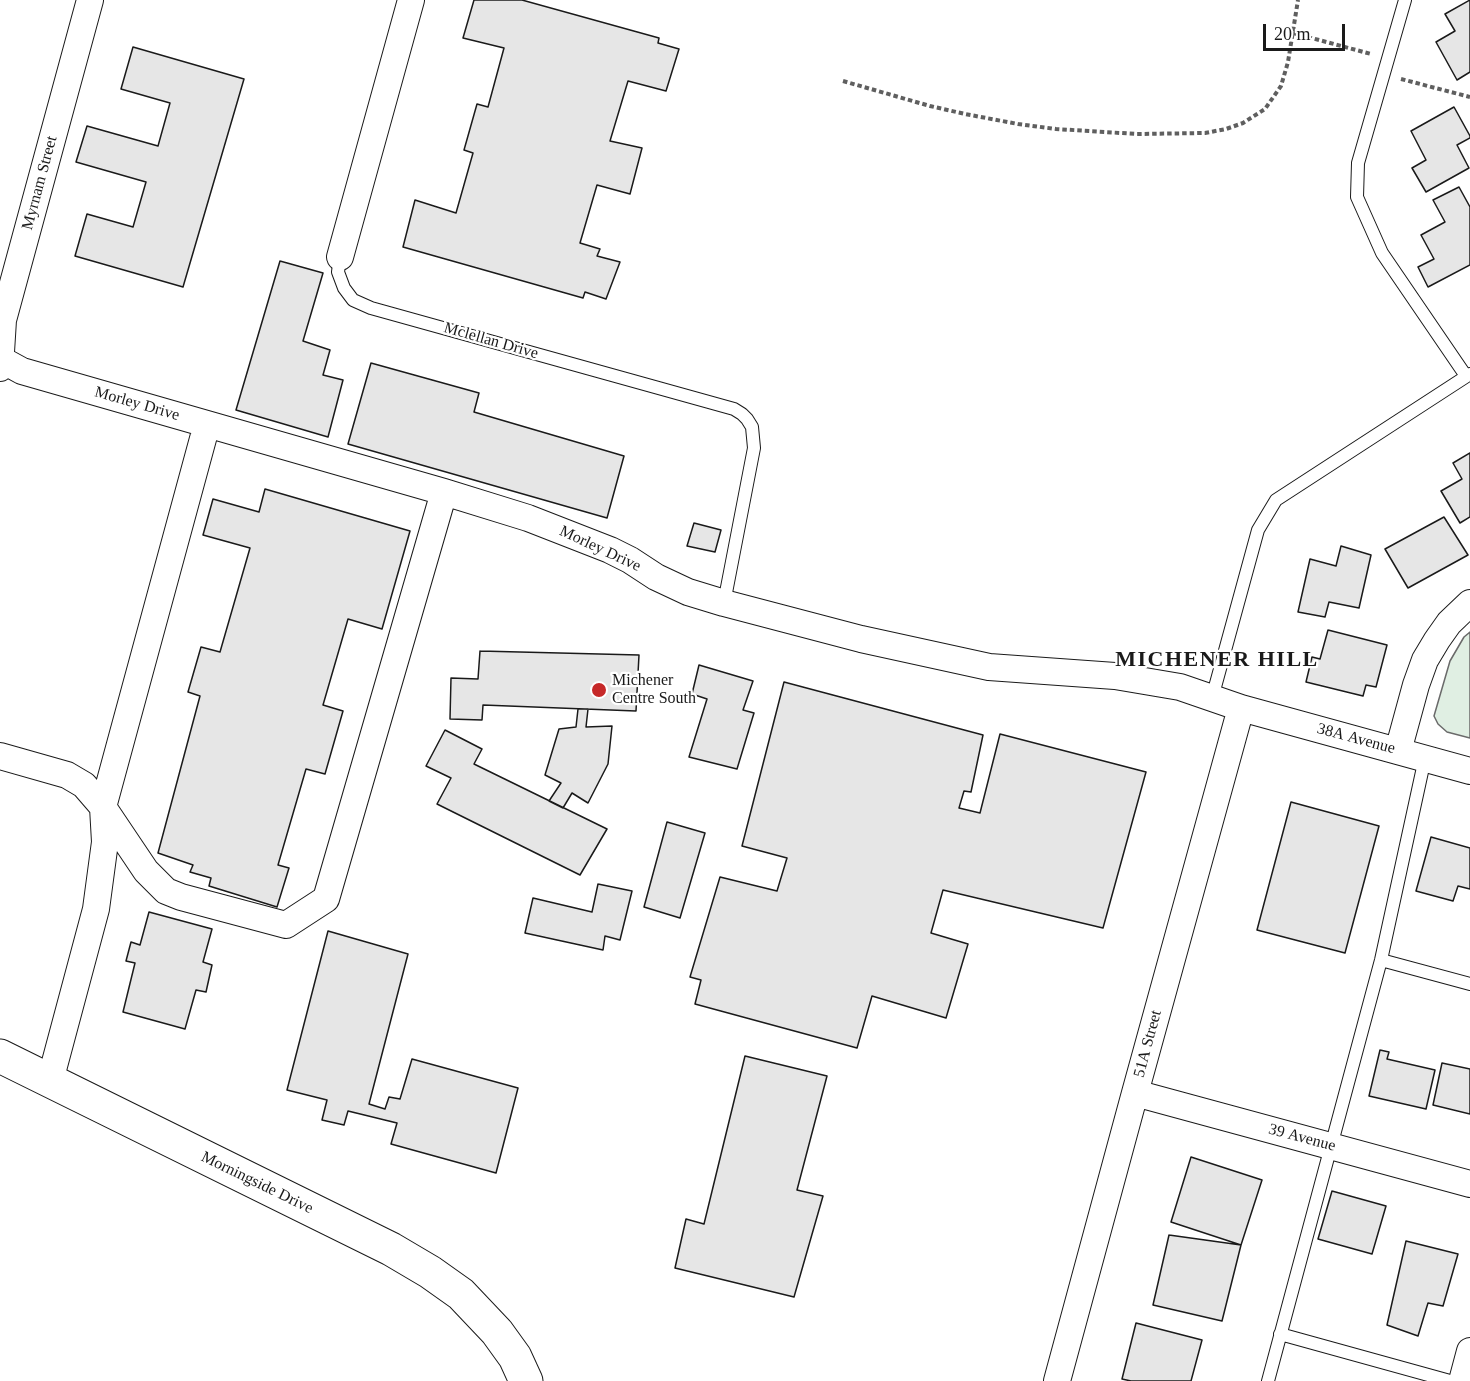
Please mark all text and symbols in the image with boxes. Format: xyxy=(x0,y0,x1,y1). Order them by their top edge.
scale bar xyxy=(1266,12,1348,50)
text: 20 m xyxy=(1274,24,1311,44)
street label: Myrnam Street xyxy=(18,134,62,232)
street label: Mclellan Drive xyxy=(442,318,540,364)
street label: Morley Drive xyxy=(92,383,182,425)
street label: Morley Drive xyxy=(556,522,644,576)
district label: MICHENER HILL xyxy=(1115,647,1319,673)
place label: Michener Centre South xyxy=(612,671,696,709)
marker: Michener Centre South xyxy=(590,681,608,699)
street label: 38A Avenue xyxy=(1315,719,1397,759)
street label: 51A Street xyxy=(1130,1008,1166,1080)
street label: 39 Avenue xyxy=(1266,1120,1338,1156)
street label: Morningside Drive xyxy=(198,1148,316,1218)

